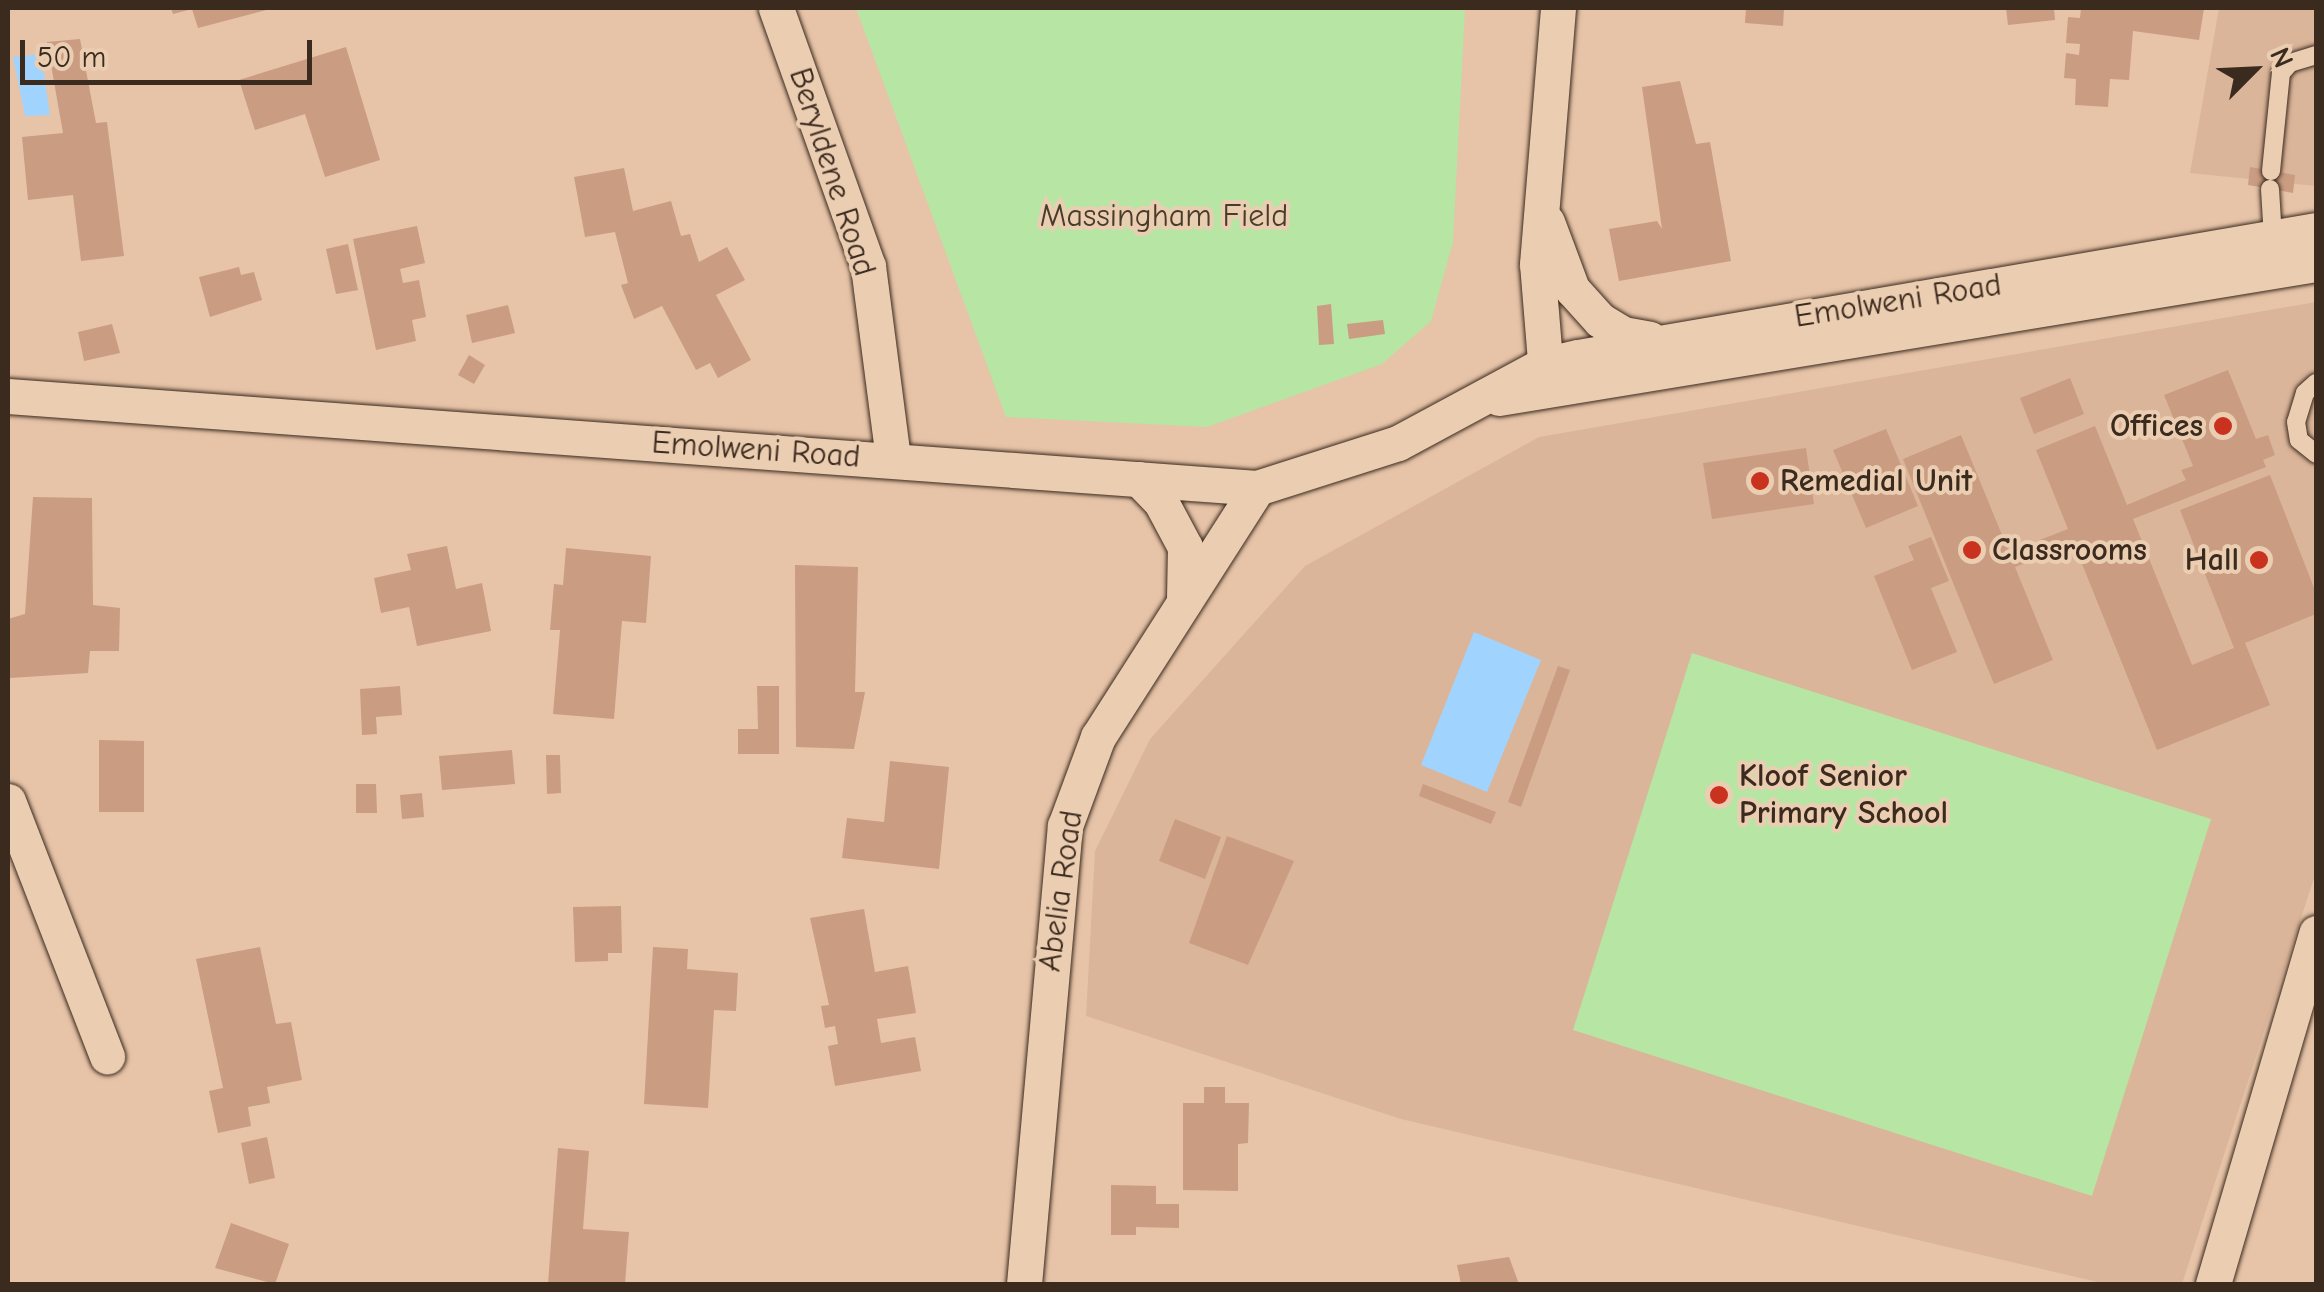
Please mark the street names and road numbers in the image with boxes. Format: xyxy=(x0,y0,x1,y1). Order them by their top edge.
street label: Beryldene Road xyxy=(780,63,884,281)
street label: Emolweni Road xyxy=(1792,266,2004,336)
street label: Emolweni Road xyxy=(650,424,862,476)
street label: Abelia Road xyxy=(1031,808,1091,974)

